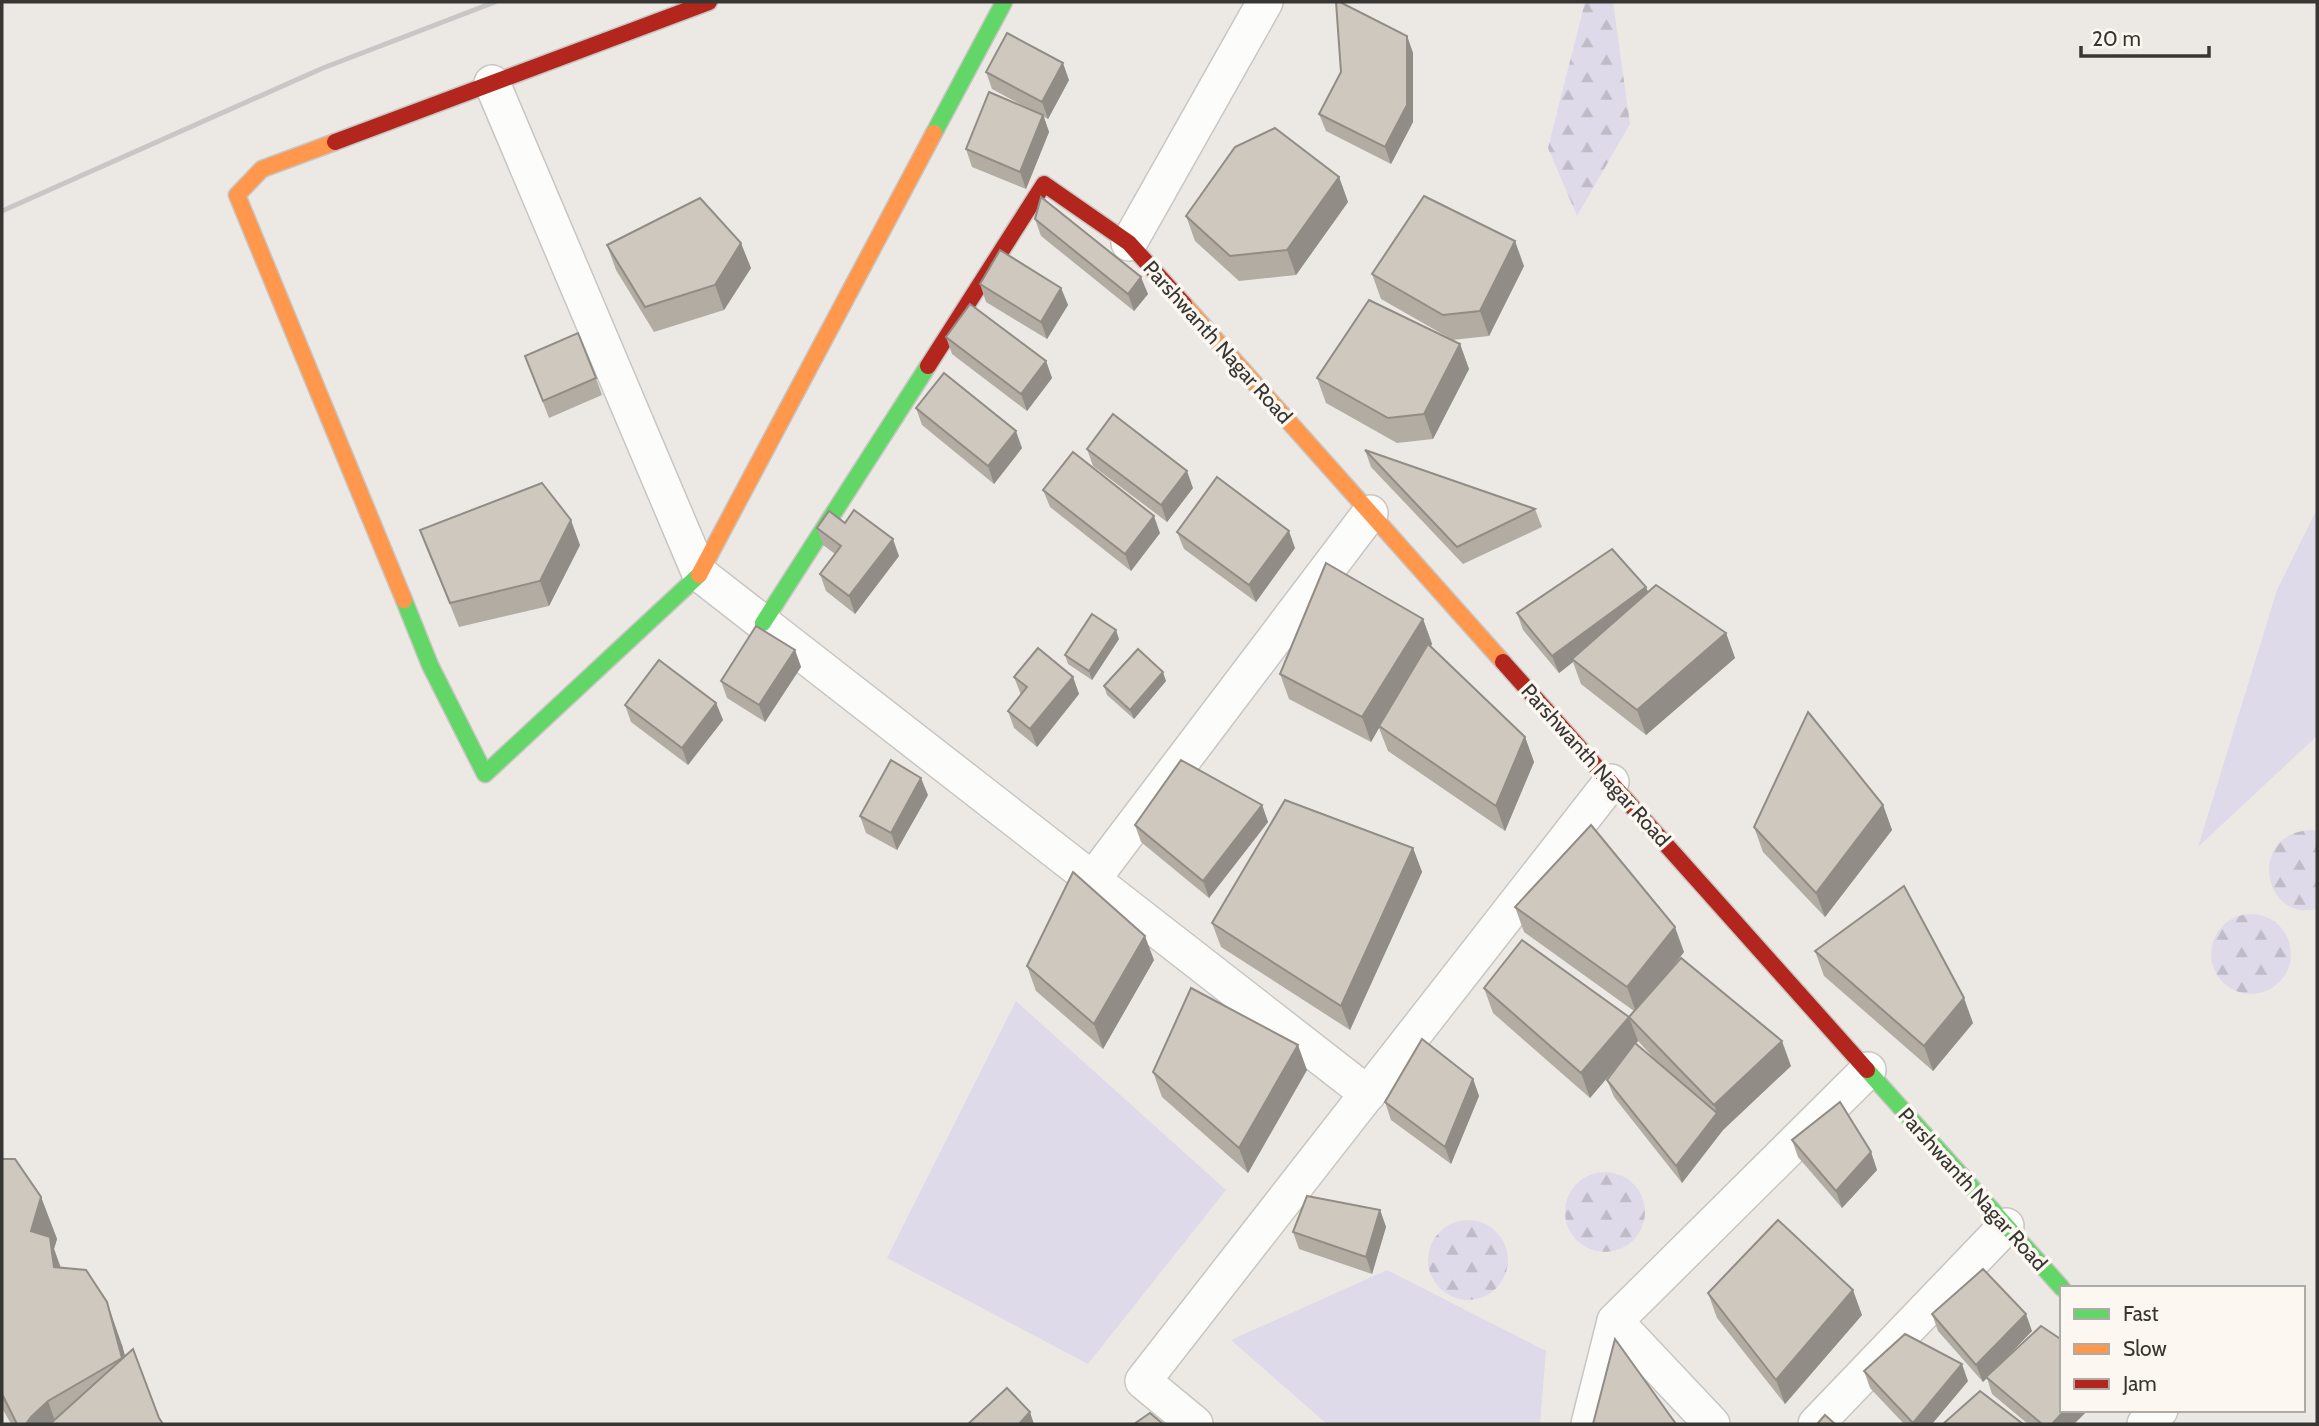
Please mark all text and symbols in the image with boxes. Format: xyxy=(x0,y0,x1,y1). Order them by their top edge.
scale bar xyxy=(2081,14,2209,58)
text: 20 m xyxy=(2092,26,2141,51)
street label: Parshwanth Nagar Road xyxy=(1138,255,1298,429)
street label: Parshwanth Nagar Road xyxy=(1516,678,1676,852)
street label: Parshwanth Nagar Road xyxy=(1893,1102,2053,1276)
legend xyxy=(2060,1286,2305,1412)
text: Fast xyxy=(2123,1301,2159,1326)
text: Slow xyxy=(2123,1336,2167,1361)
text: Jam xyxy=(2122,1371,2157,1396)

